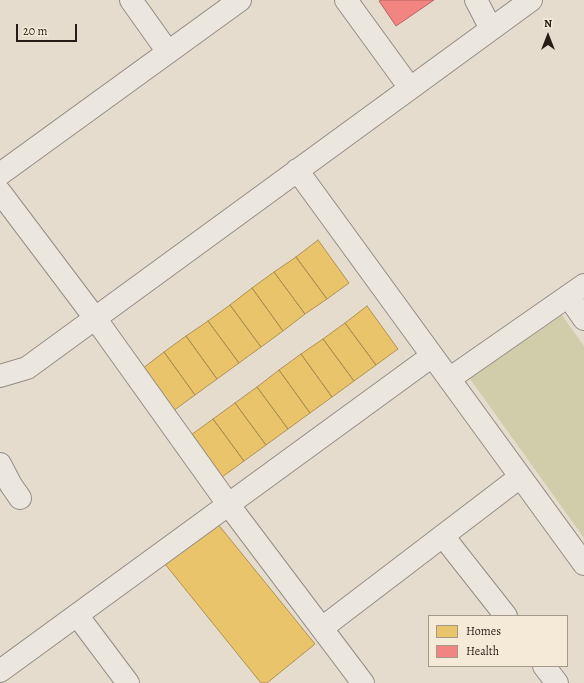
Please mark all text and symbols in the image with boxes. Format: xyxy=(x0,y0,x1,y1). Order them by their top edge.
scale bar xyxy=(18,16,79,42)
north arrow xyxy=(528,16,568,56)
text: N xyxy=(544,16,552,31)
text: 20 m xyxy=(23,23,47,39)
legend xyxy=(428,615,568,667)
text: Homes xyxy=(466,623,501,639)
text: Health xyxy=(466,643,499,659)

